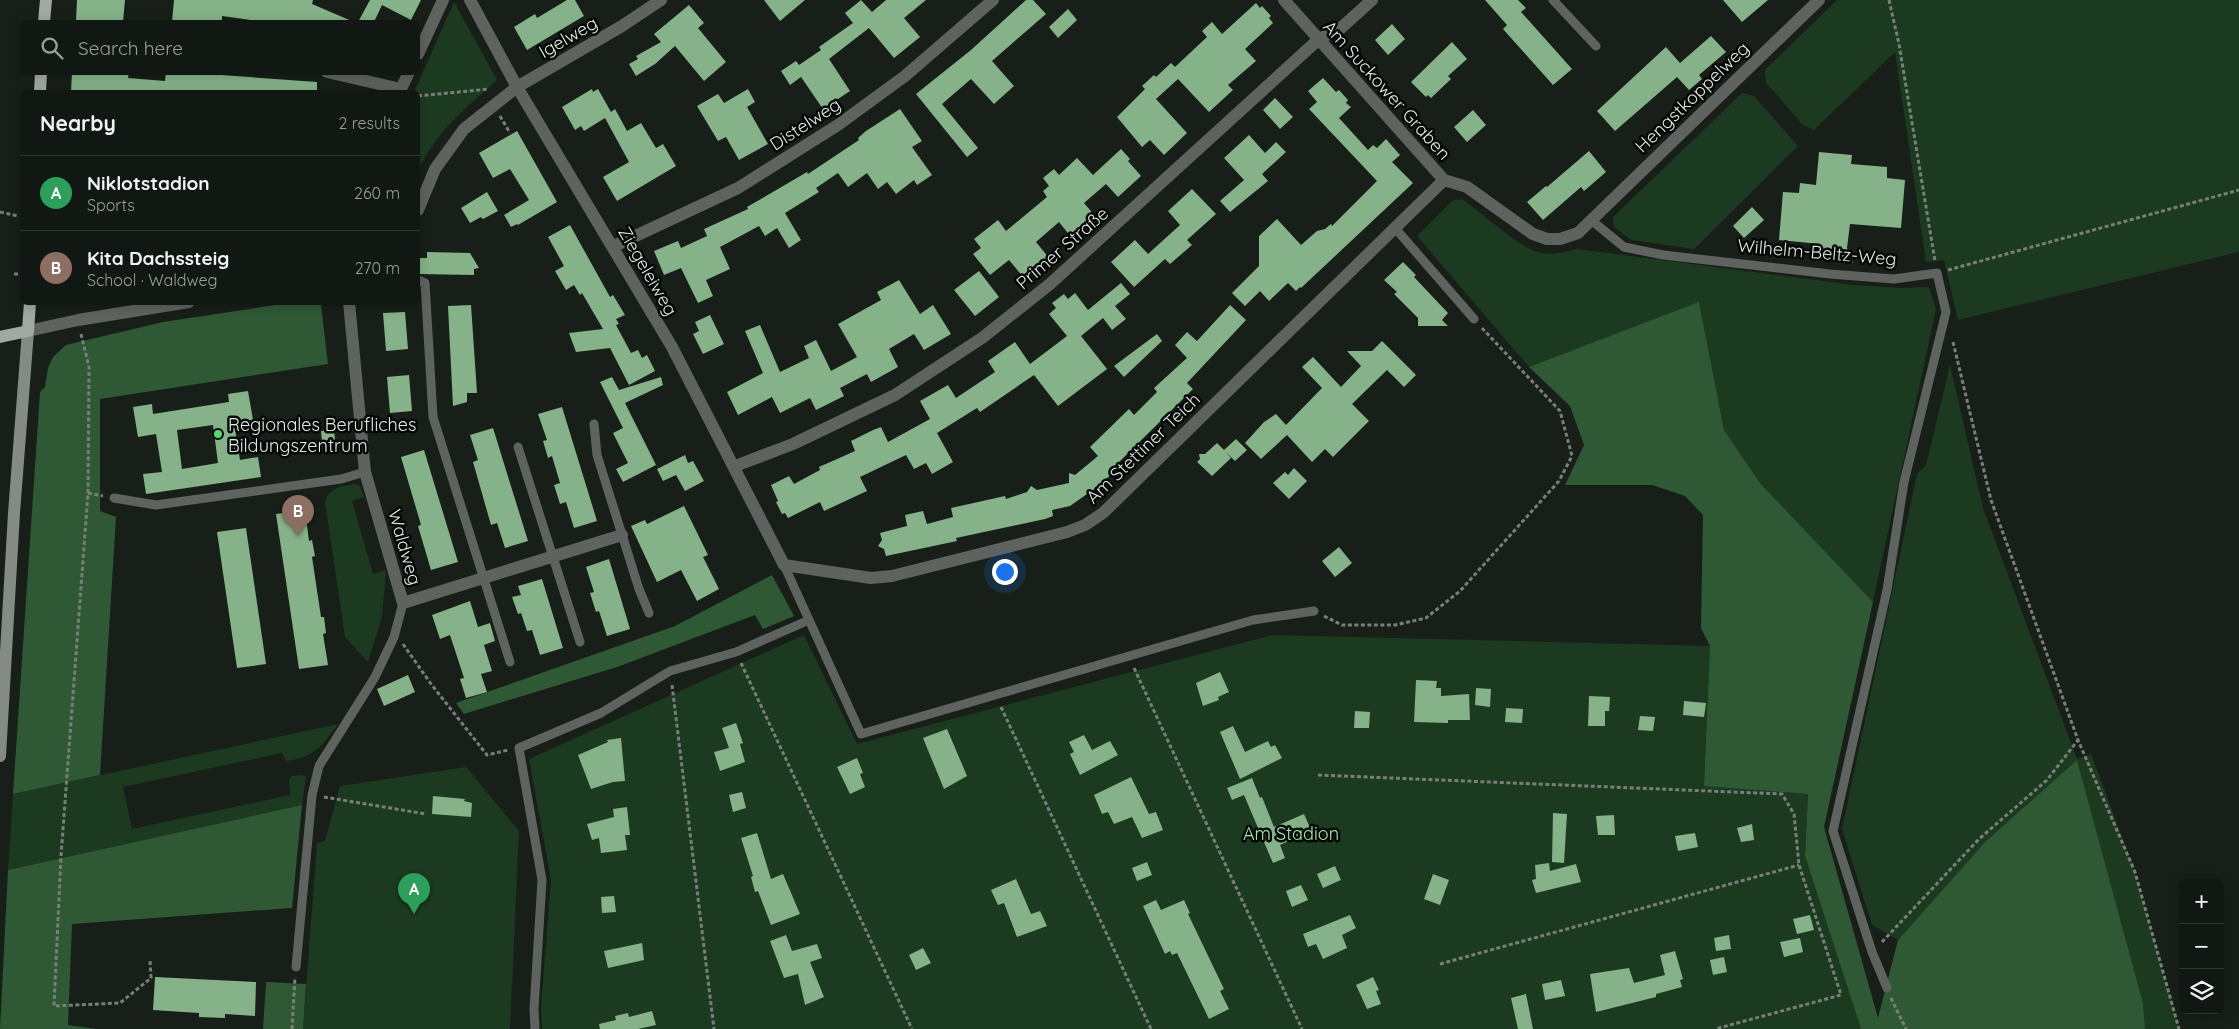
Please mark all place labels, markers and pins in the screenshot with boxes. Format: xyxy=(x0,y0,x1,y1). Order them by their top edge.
place label: Regionales Berufliches Bildungszentrum xyxy=(228,413,416,457)
marker: Regionales Berufliches Bildungszentrum xyxy=(212,428,224,440)
pin: B xyxy=(282,495,314,536)
pin: A xyxy=(398,873,430,914)

